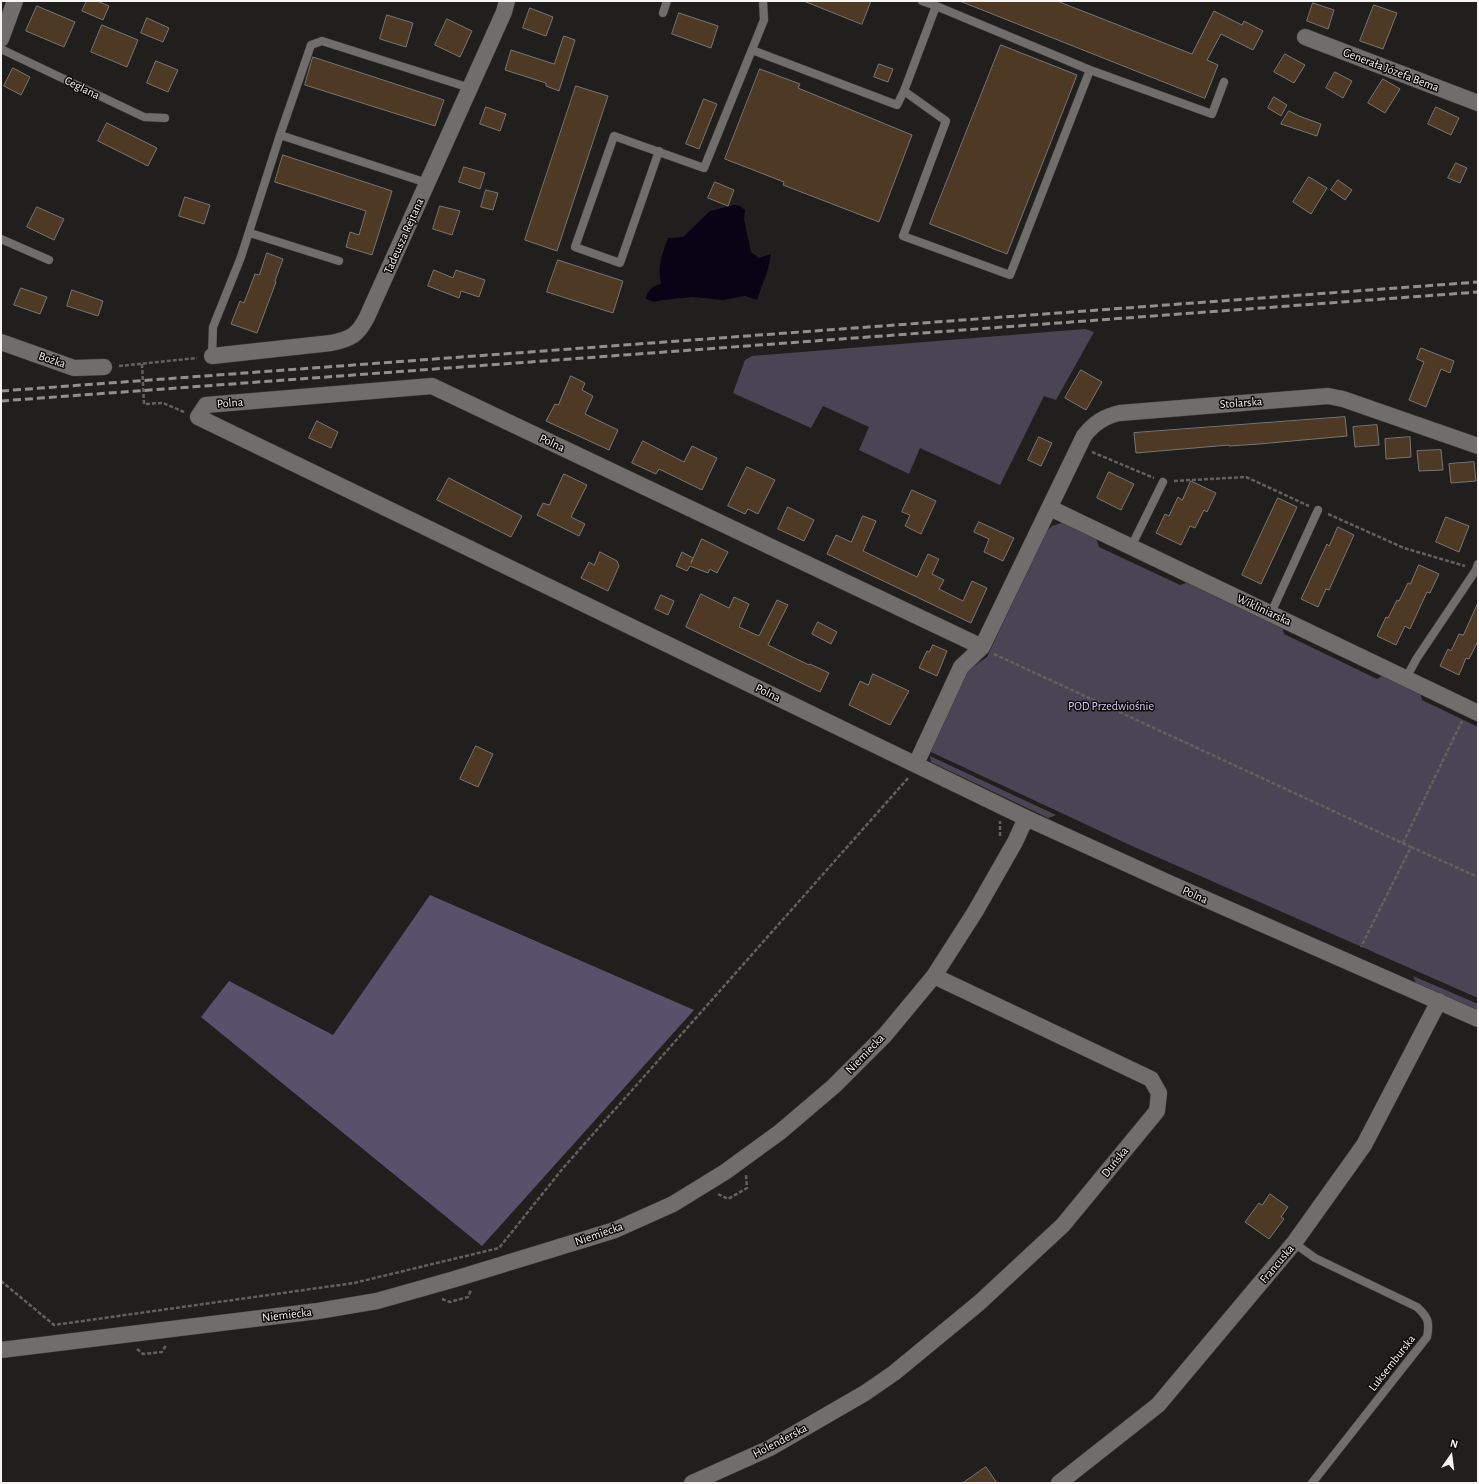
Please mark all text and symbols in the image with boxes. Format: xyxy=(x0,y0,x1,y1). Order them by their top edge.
street label: Generała Józefa Bema xyxy=(1341,45,1441,95)
street label: Ceglana xyxy=(62,73,102,103)
street label: Tadeusza Rejtana xyxy=(381,196,427,276)
street label: Bożka xyxy=(37,349,67,371)
street label: Stolarska xyxy=(1219,394,1263,412)
street label: Polna xyxy=(216,395,244,411)
street label: Polna xyxy=(537,431,567,455)
street label: Wikliniarska xyxy=(1234,591,1294,629)
street label: Polna xyxy=(753,681,783,705)
park label: POD Przedwiośnie xyxy=(1068,699,1154,713)
street label: Polna xyxy=(1180,883,1210,907)
street label: Niemiecka xyxy=(842,1031,888,1077)
street label: Duńska xyxy=(1098,1144,1132,1180)
street label: Niemiecka xyxy=(573,1219,625,1249)
street label: Francuska xyxy=(1257,1242,1297,1286)
street label: Niemiecka xyxy=(261,1305,313,1325)
street label: Luksemburska xyxy=(1366,1332,1418,1394)
street label: Holenderska xyxy=(750,1421,810,1461)
north arrow xyxy=(1431,1436,1471,1476)
text: N xyxy=(1449,1438,1459,1450)

